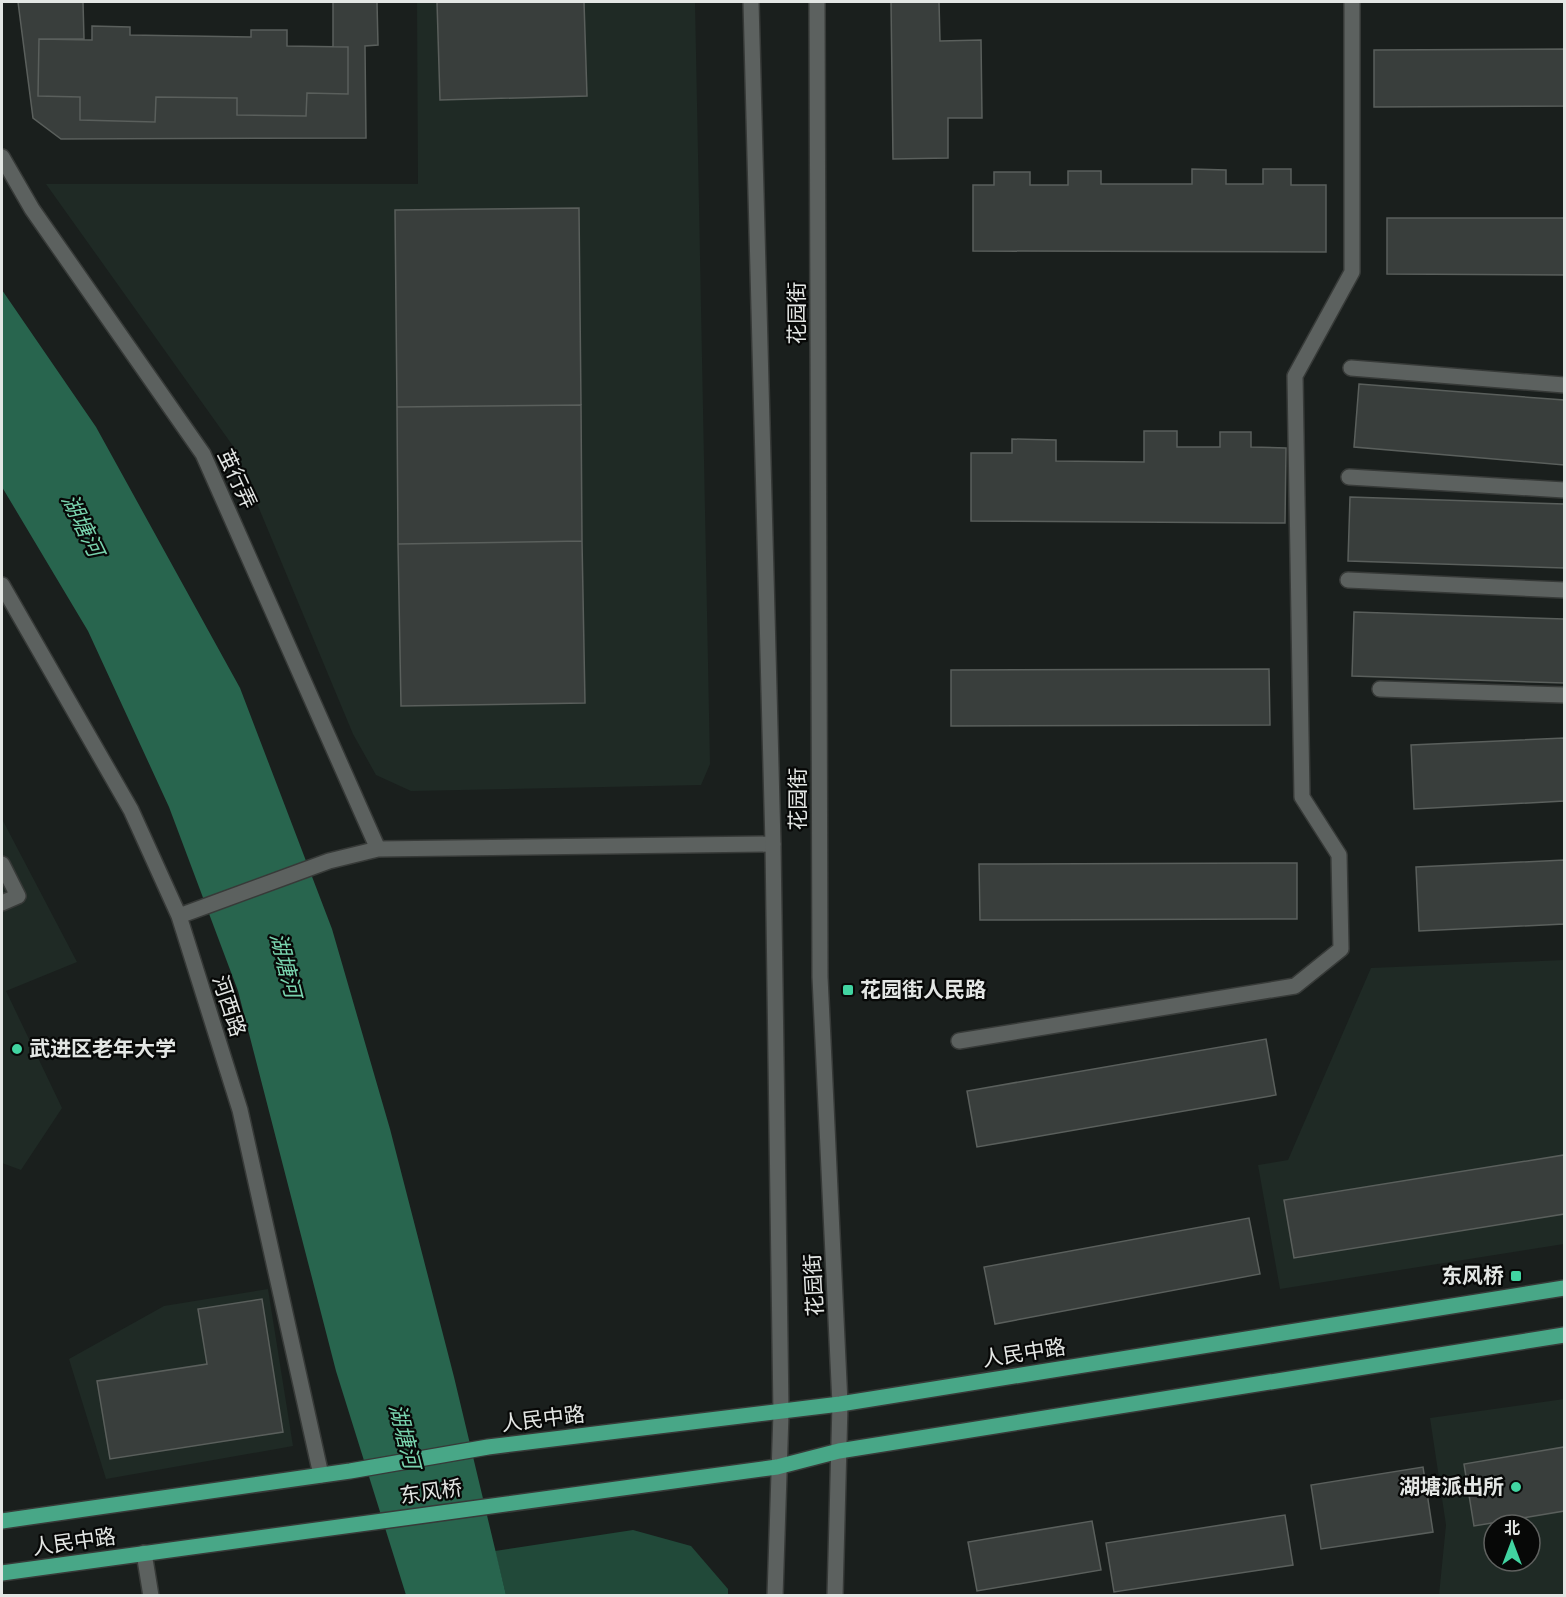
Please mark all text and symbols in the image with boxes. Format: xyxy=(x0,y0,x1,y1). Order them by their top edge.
street label: 花园街 xyxy=(785,282,809,345)
street label: 茧行弄 xyxy=(213,445,261,513)
water label: 湖塘河 xyxy=(56,490,110,564)
street label: 花园街 xyxy=(786,768,810,831)
water label: 湖塘河 xyxy=(264,930,307,1004)
street label: 河西路 xyxy=(208,972,250,1040)
place label: 花园街人民路 xyxy=(860,978,986,1002)
marker: 花园街人民路 xyxy=(841,983,855,997)
place label: 武进区老年大学 xyxy=(29,1037,176,1061)
marker: 武进区老年大学 xyxy=(10,1042,24,1056)
street label: 花园街 xyxy=(800,1253,828,1317)
place label: 东风桥 xyxy=(1441,1264,1504,1288)
marker: 东风桥 xyxy=(1509,1269,1523,1283)
street label: 人民中路 xyxy=(981,1335,1067,1371)
water label: 湖塘河 xyxy=(383,1401,426,1475)
street label: 人民中路 xyxy=(500,1402,586,1436)
place label: 湖塘派出所 xyxy=(1399,1475,1504,1499)
street label: 东风桥 xyxy=(398,1476,464,1508)
marker: 湖塘派出所 xyxy=(1509,1480,1523,1494)
north arrow xyxy=(1482,1513,1542,1573)
text: 北 xyxy=(1504,1519,1520,1538)
street label: 人民中路 xyxy=(31,1524,117,1560)

